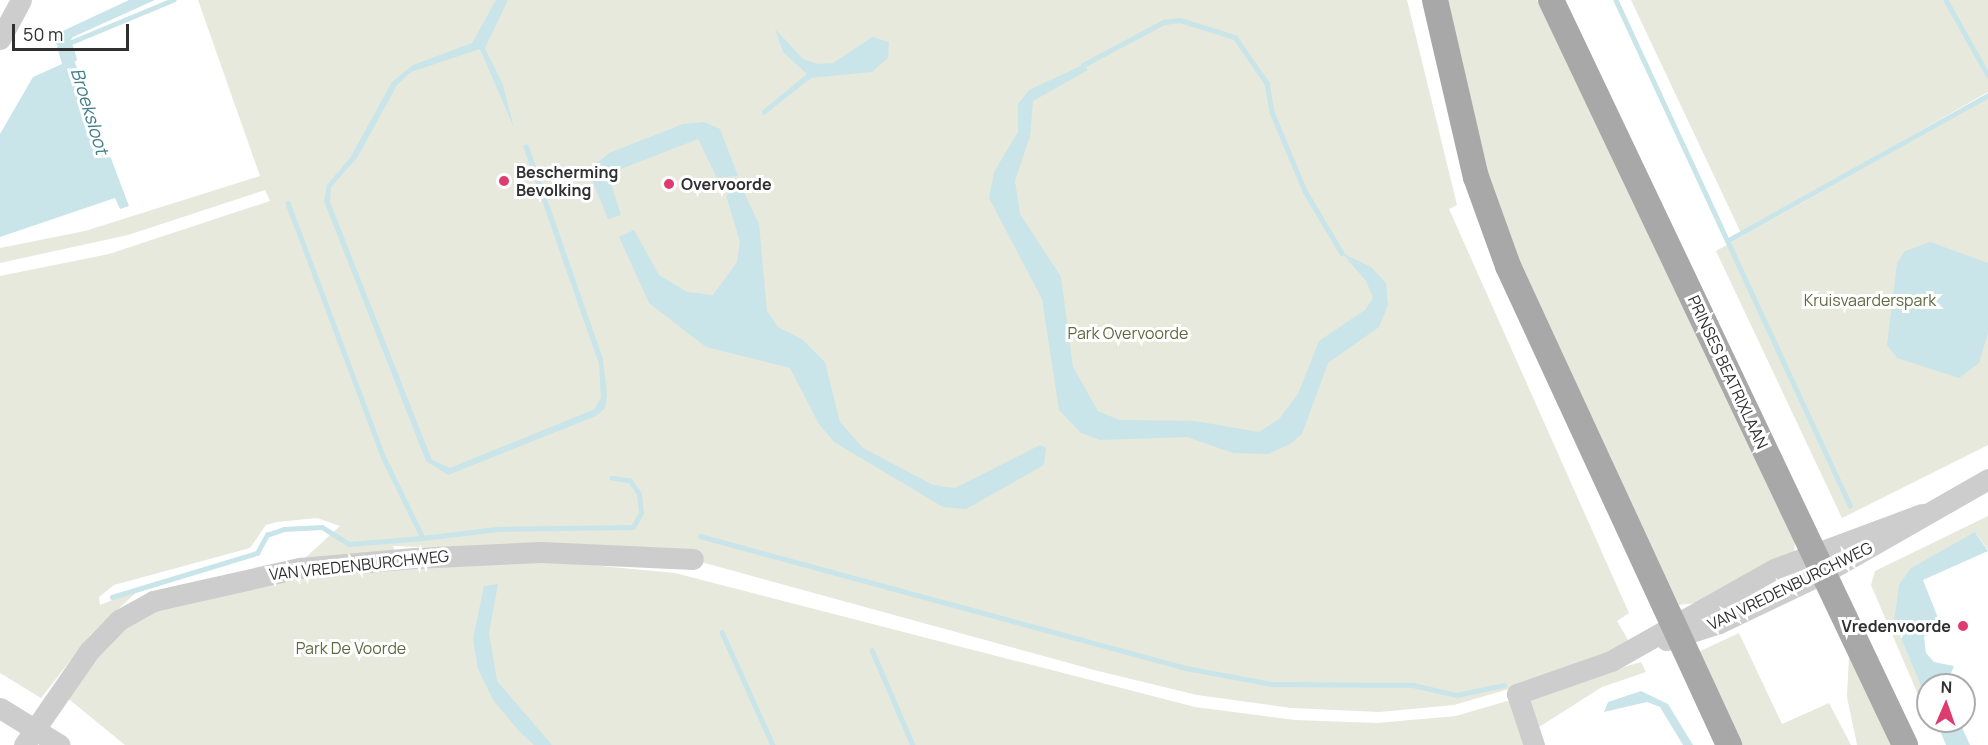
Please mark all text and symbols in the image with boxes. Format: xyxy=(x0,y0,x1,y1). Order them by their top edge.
scale bar xyxy=(15,12,132,50)
text: 50 m xyxy=(23,22,63,46)
water label: Broeksloot xyxy=(67,65,113,157)
place label: Bescherming Bevolking xyxy=(516,162,618,200)
marker: Bescherming Bevolking xyxy=(497,174,511,188)
place label: Overvoorde xyxy=(681,174,772,194)
marker: Overvoorde xyxy=(662,177,676,191)
park label: Kruisvaarderspark xyxy=(1804,290,1936,310)
street label: PRINSES BEATRIXLAAN xyxy=(1684,292,1772,452)
park label: Park Overvoorde xyxy=(1068,323,1188,343)
street label: VAN VREDENBURCHWEG xyxy=(1705,538,1875,634)
street label: VAN VREDENBURCHWEG xyxy=(268,546,450,584)
place label: Vredenvoorde xyxy=(1842,616,1951,636)
marker: Vredenvoorde xyxy=(1956,619,1970,633)
park label: Park De Voorde xyxy=(296,638,406,658)
north arrow xyxy=(1916,673,1976,733)
text: N xyxy=(1940,676,1953,698)

